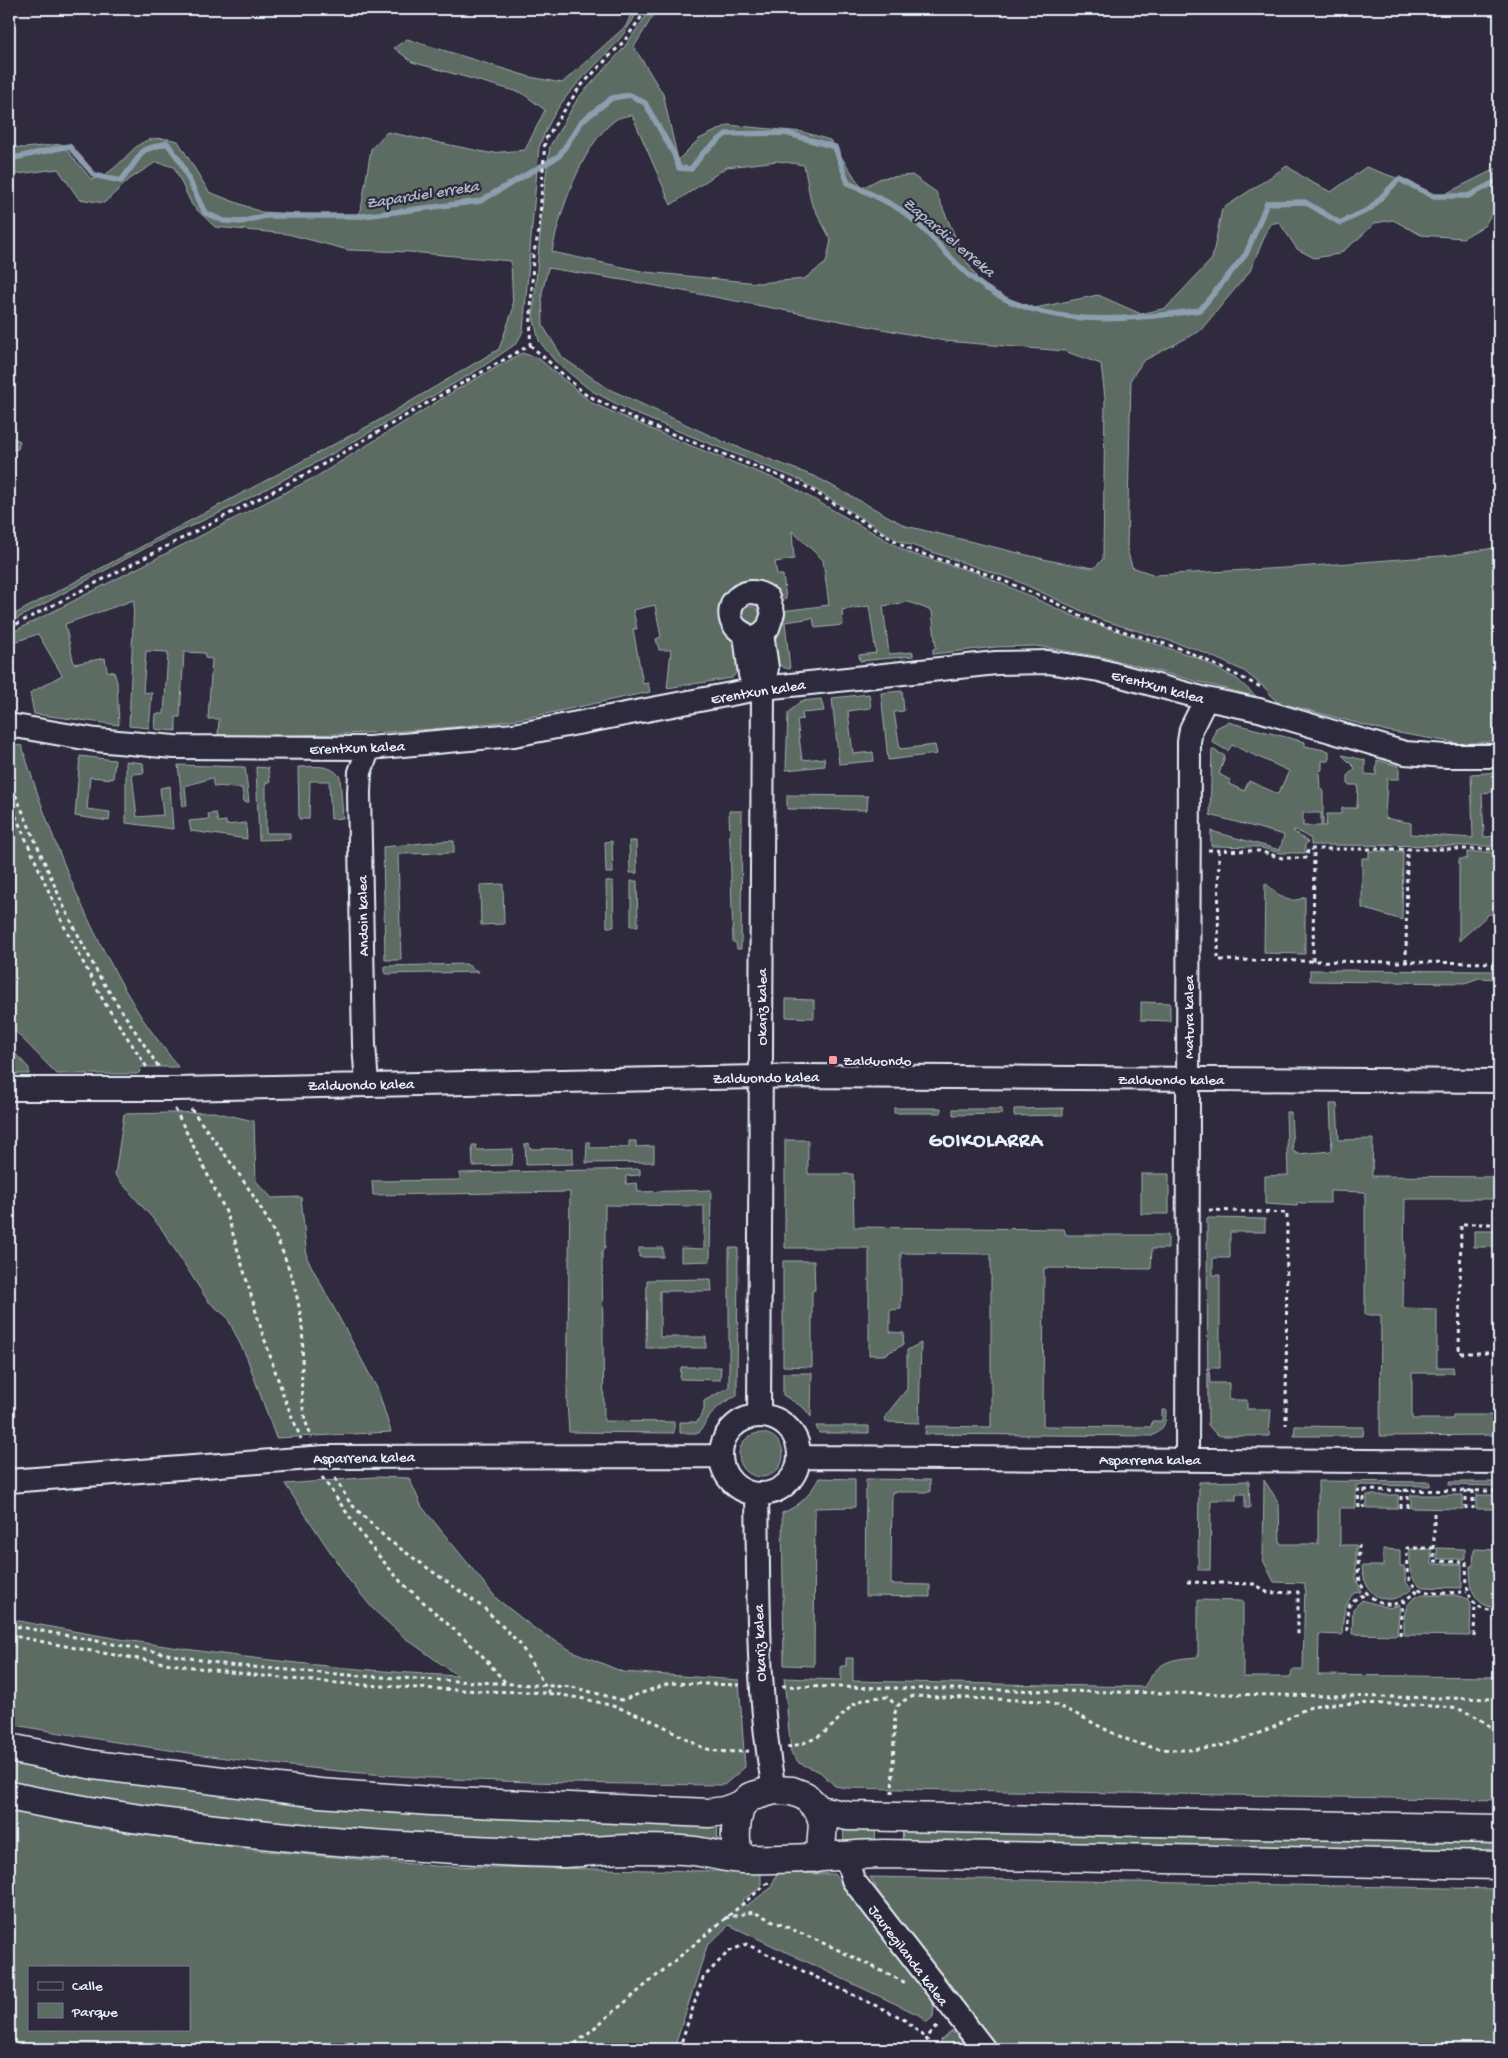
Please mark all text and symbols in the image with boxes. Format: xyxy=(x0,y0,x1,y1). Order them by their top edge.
water label: Zapardiel erreka xyxy=(365,178,481,215)
water label: Zapardiel erreka xyxy=(898,195,998,283)
street label: Erentxun kalea xyxy=(1109,667,1207,709)
street label: Erentxun kalea xyxy=(710,677,808,709)
street label: Erentxun kalea xyxy=(309,738,406,760)
street label: Andoin kalea xyxy=(354,875,374,957)
street label: Okariz kalea xyxy=(754,968,772,1046)
street label: Matura kalea xyxy=(1181,975,1199,1059)
place label: Zalduondo xyxy=(843,1053,912,1071)
marker: Zalduondo xyxy=(827,1054,839,1066)
street label: Zalduondo kalea xyxy=(713,1069,820,1089)
street label: Zalduondo kalea xyxy=(1118,1072,1225,1090)
street label: Zalduondo kalea xyxy=(308,1076,415,1096)
district label: GOIKOLARRA xyxy=(929,1131,1044,1154)
street label: Asparrena kalea xyxy=(313,1449,416,1469)
street label: Asparrena kalea xyxy=(1099,1452,1202,1470)
street label: Okariz kalea xyxy=(751,1603,771,1682)
street label: Jauregilanda kalea xyxy=(864,1902,952,2011)
legend xyxy=(28,1966,190,2030)
text: Calle xyxy=(72,1978,103,1996)
text: Parque xyxy=(71,2004,118,2022)

